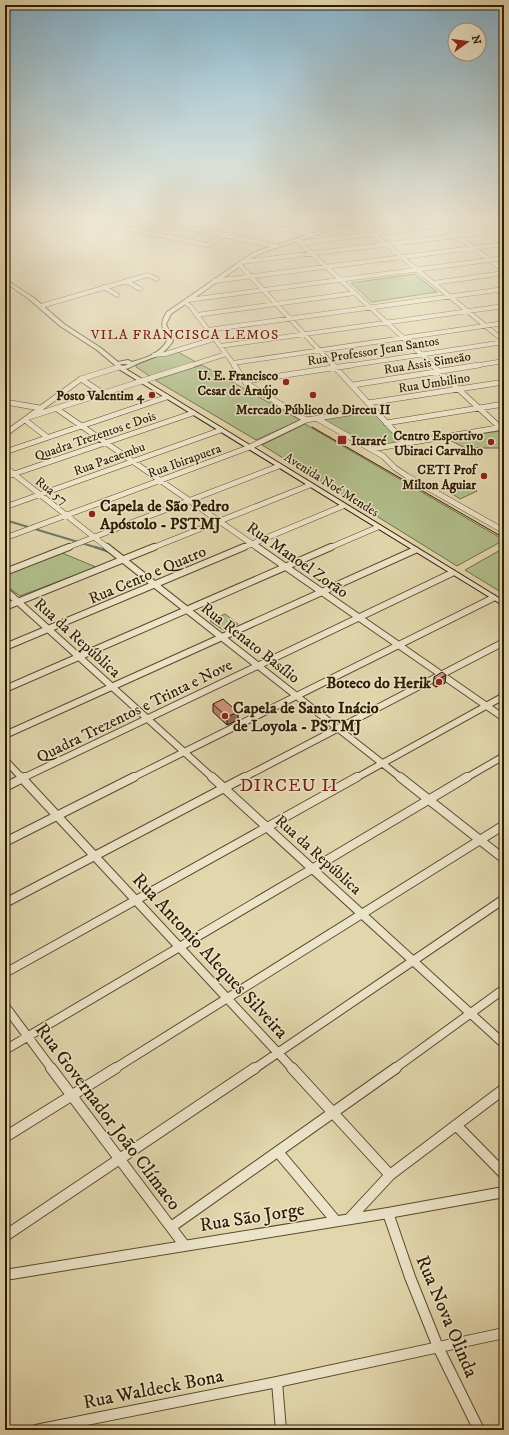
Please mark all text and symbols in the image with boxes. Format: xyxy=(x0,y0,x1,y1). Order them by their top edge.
north arrow xyxy=(447,22,487,62)
text: N xyxy=(468,34,484,46)
district label: VILA FRANCISCA LEMOS xyxy=(90,326,279,344)
street label: Rua Professor Jean Santos xyxy=(306,333,440,369)
street label: Rua Assis Simeão xyxy=(383,348,472,378)
place label: U. E. Francisco Cesar de Araújo xyxy=(197,368,279,400)
street label: Rua Umbilino xyxy=(397,369,471,397)
marker: U. E. Francisco Cesar de Araújo xyxy=(281,377,291,387)
place label: Posto Valentim 4 xyxy=(56,388,145,405)
marker: Posto Valentim 4 xyxy=(147,390,157,400)
marker: Mercado Público do Dirceu II xyxy=(308,390,318,400)
place label: Mercado Público do Dirceu II xyxy=(236,402,391,418)
street label: Quadra Trezentos e Dois xyxy=(33,408,158,464)
place label: Centro Esportivo Ubiraci Carvalho xyxy=(393,428,484,459)
place label: Itararé xyxy=(351,433,387,449)
marker: Itararé xyxy=(336,434,348,446)
marker: Centro Esportivo Ubiraci Carvalho xyxy=(486,437,496,447)
street label: Rua Pacaembu xyxy=(71,439,147,479)
street label: Rua Ibirapuera xyxy=(145,440,224,482)
street label: Avenida Noé Mendes xyxy=(281,449,382,521)
place label: CETI Prof Milton Aguiar xyxy=(402,462,479,494)
marker: CETI Prof Milton Aguiar xyxy=(479,471,489,481)
street label: Rua 57 xyxy=(32,473,71,508)
place label: Capela de São Pedro Apóstolo - PSTMJ xyxy=(99,496,229,534)
marker: Capela de São Pedro Apóstolo - PSTMJ xyxy=(87,509,97,519)
street label: Rua Manoel Zorão xyxy=(243,517,352,602)
street label: Rua Cento e Quatro xyxy=(86,541,209,609)
street label: Rua da República xyxy=(30,594,125,682)
street label: Rua Renato Basílio xyxy=(197,598,304,688)
street label: Quadra Trezentos e Trinta e Nove xyxy=(33,654,236,767)
place label: Boteco do Herik xyxy=(326,673,432,693)
marker: Boteco do Herik xyxy=(434,677,444,687)
place label: Capela de Santo Inácio de Loyola - PSTMJ xyxy=(233,698,379,736)
marker: Capela de Santo Inácio de Loyola - PSTMJ xyxy=(220,711,230,721)
district label: DIRCEU II xyxy=(240,775,338,797)
street label: Rua da República xyxy=(271,811,366,899)
street label: Rua Antonio Aleques Silveira xyxy=(126,868,293,1044)
street label: Rua Governador João Clímaco xyxy=(30,1019,186,1215)
street label: Rua São Jorge xyxy=(198,1198,306,1237)
street label: Rua Nova Olinda xyxy=(411,1252,483,1381)
street label: Rua Waldeck Bona xyxy=(81,1365,225,1414)

